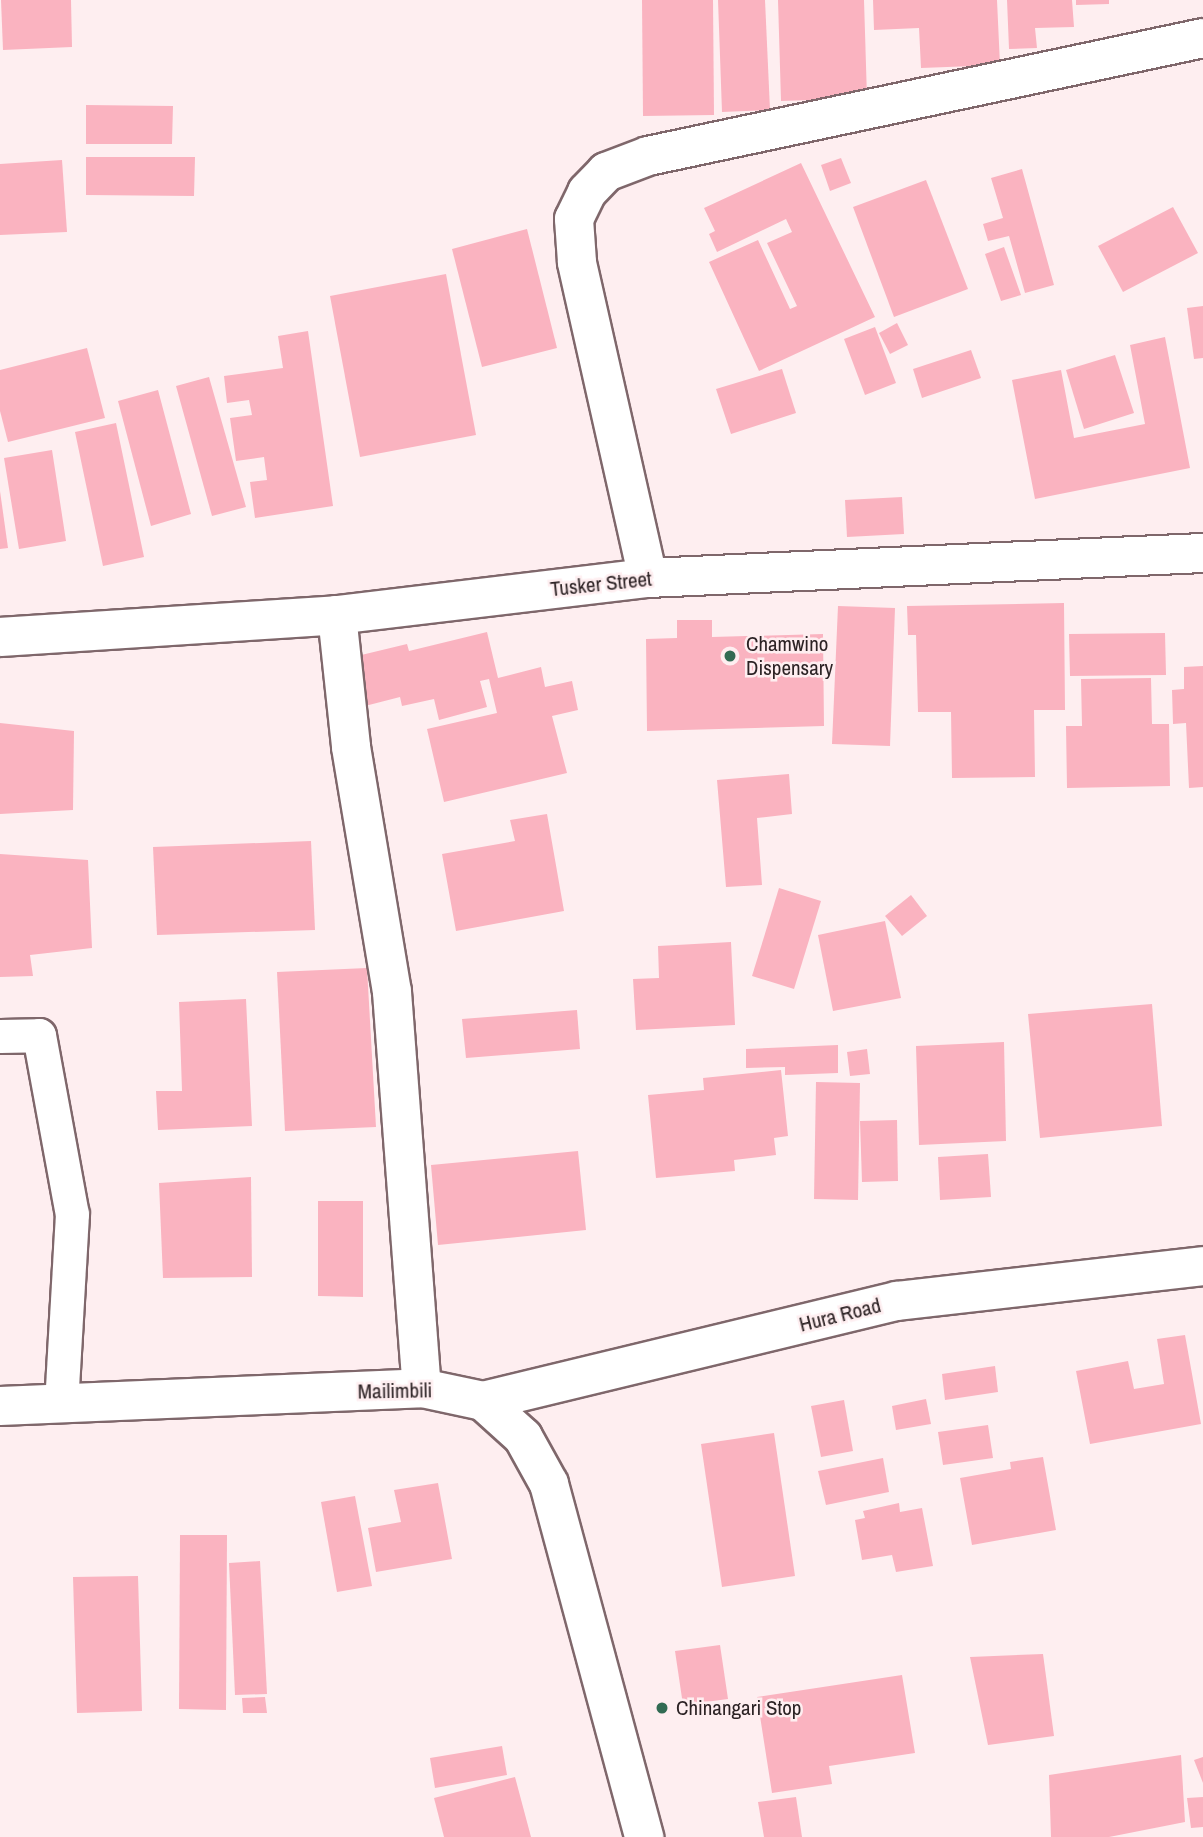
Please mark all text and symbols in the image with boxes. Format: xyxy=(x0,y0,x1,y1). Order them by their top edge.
street label: Tusker Street xyxy=(549,566,653,602)
place label: Chamwino Dispensary xyxy=(746,631,833,681)
marker: Chamwino Dispensary xyxy=(720,646,740,666)
street label: Hura Road xyxy=(797,1293,883,1337)
street label: Mailimbili xyxy=(357,1378,433,1404)
place label: Chinangari Stop xyxy=(676,1695,801,1721)
marker: Chinangari Stop xyxy=(654,1700,670,1716)

